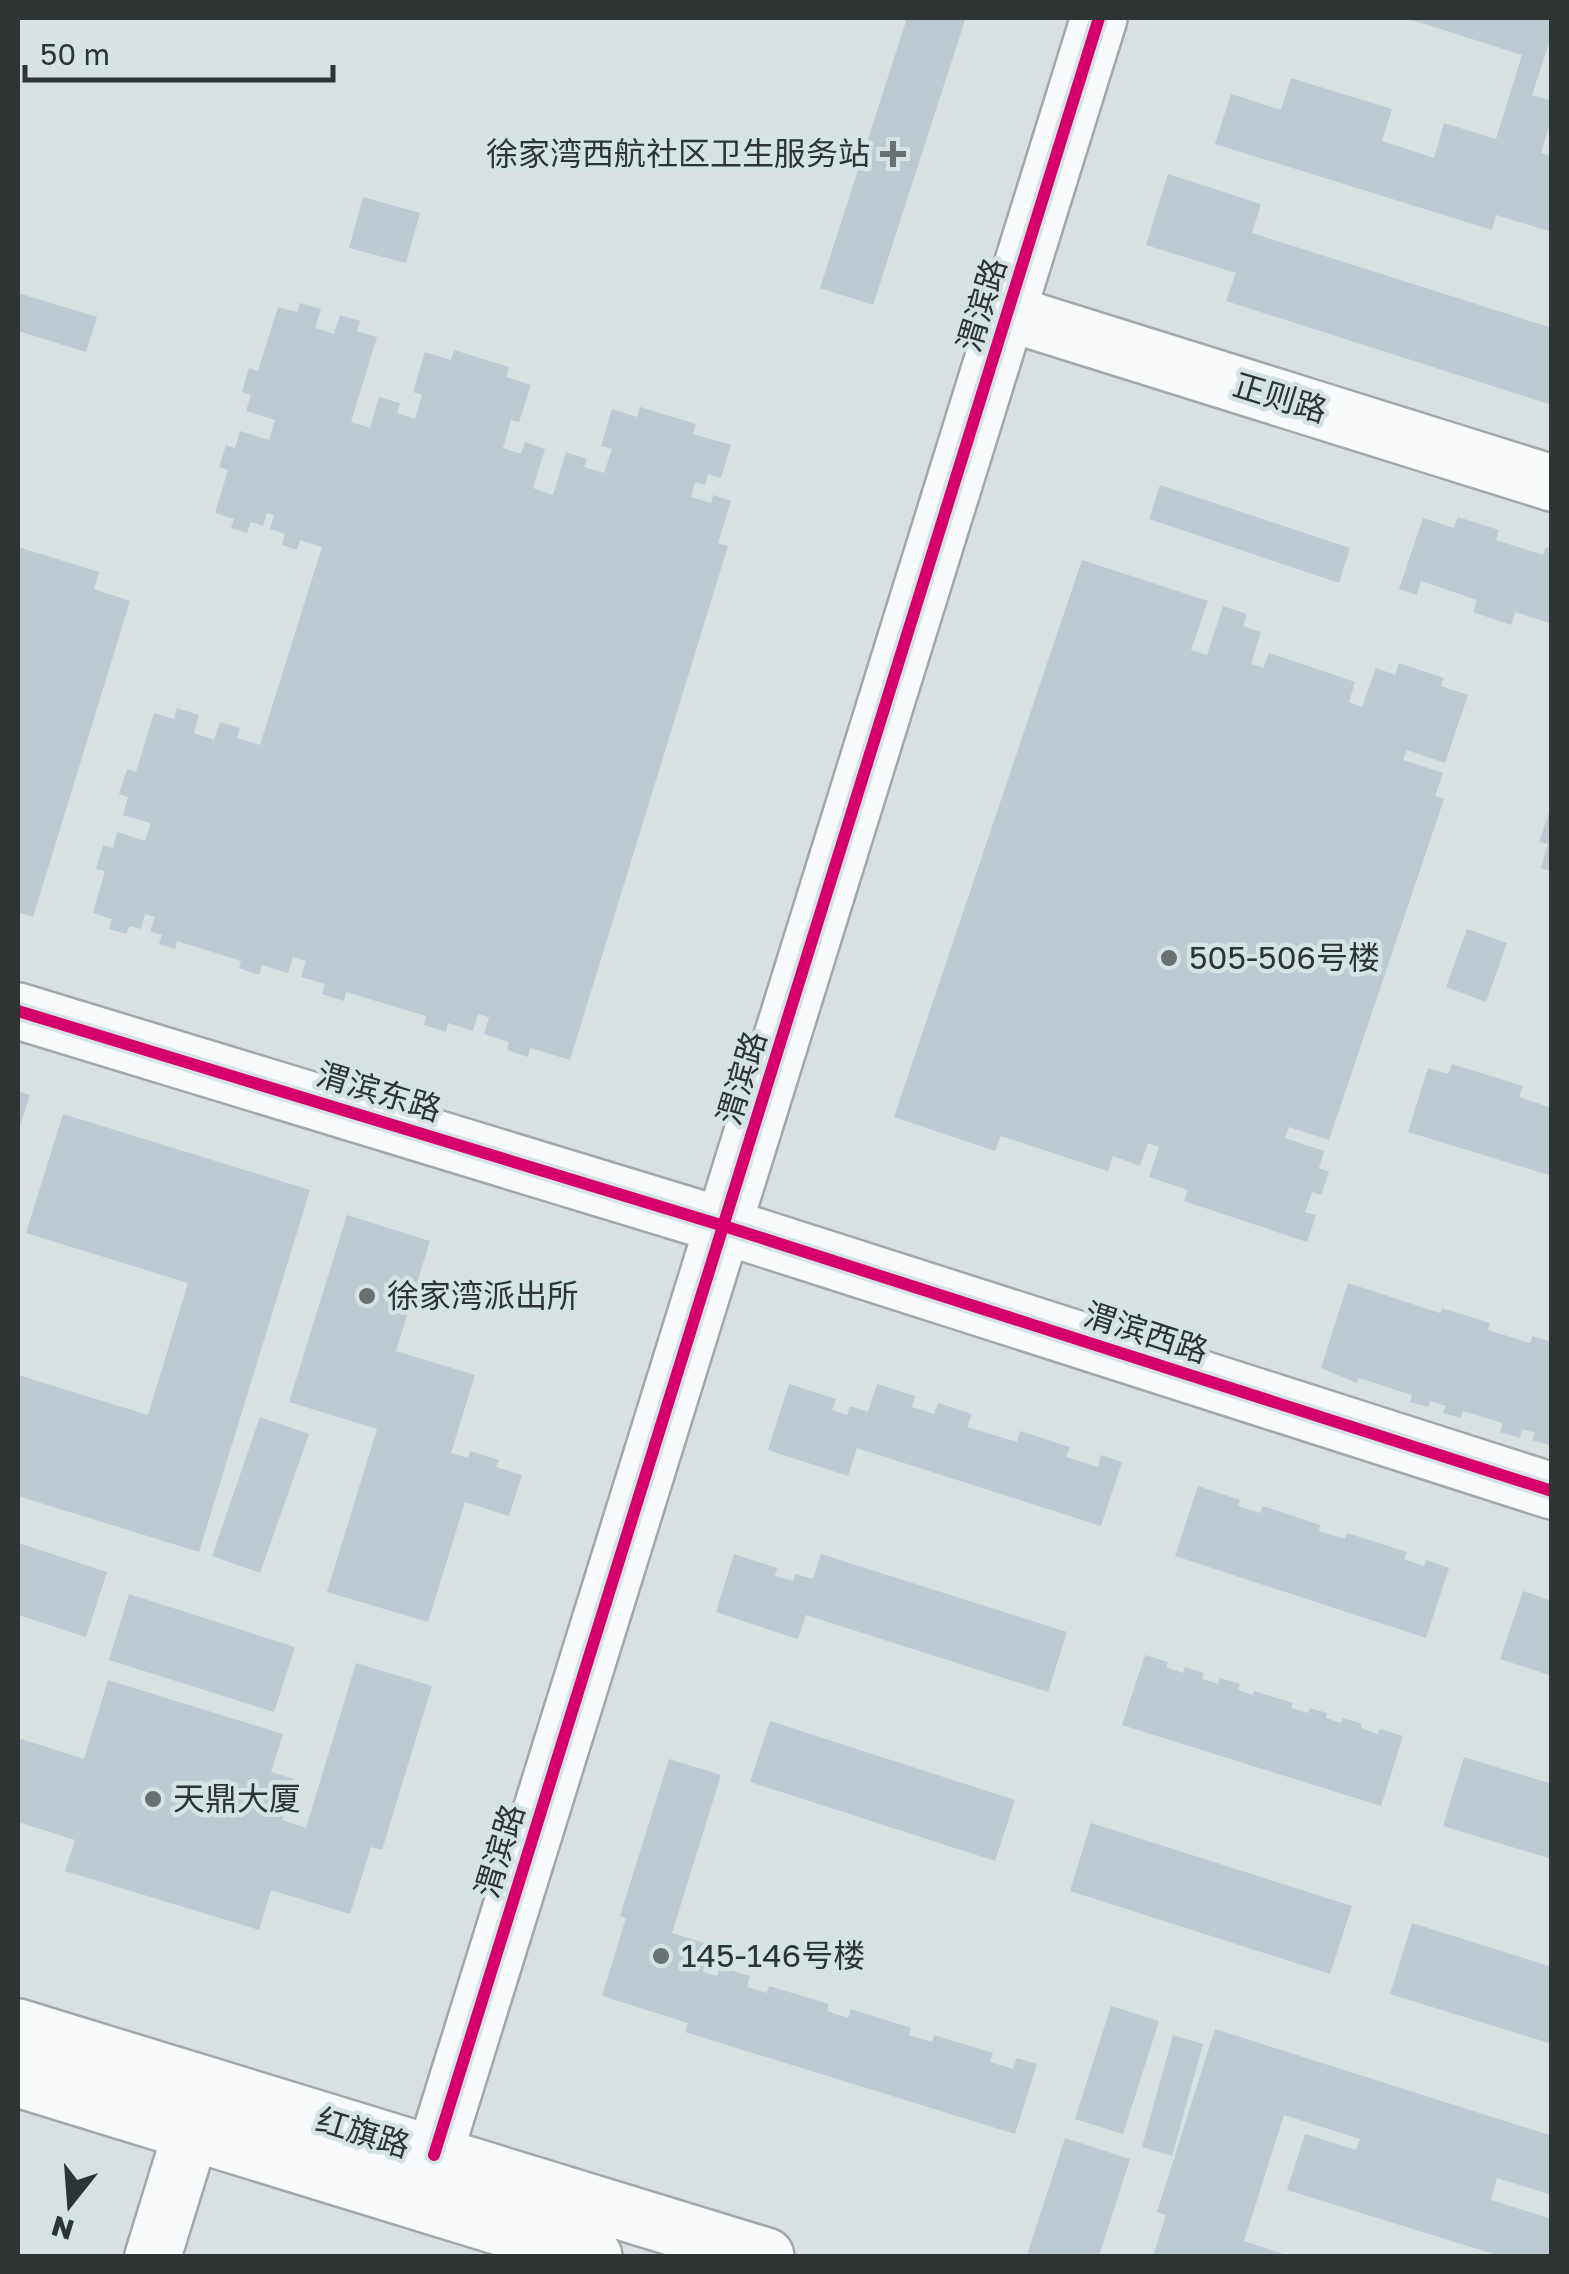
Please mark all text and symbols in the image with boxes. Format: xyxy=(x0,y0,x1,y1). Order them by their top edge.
scale bar xyxy=(25,20,332,82)
text: 50 m xyxy=(40,36,110,72)
place label: 徐家湾西航社区卫生服务站 xyxy=(486,134,870,172)
marker: 徐家湾西航社区卫生服务站 xyxy=(880,141,906,167)
street label: 渭滨路 xyxy=(949,253,1013,356)
street label: 正则路 xyxy=(1229,365,1332,429)
place label: 505-506号楼 xyxy=(1189,938,1380,976)
marker: 505-506号楼 xyxy=(1158,947,1180,969)
street label: 渭滨路 xyxy=(709,1026,773,1129)
street label: 渭滨东路 xyxy=(313,1054,446,1128)
place label: 徐家湾派出所 xyxy=(387,1276,579,1314)
marker: 徐家湾派出所 xyxy=(356,1285,378,1307)
street label: 渭滨西路 xyxy=(1080,1294,1213,1370)
place label: 天鼎大厦 xyxy=(173,1779,301,1817)
marker: 天鼎大厦 xyxy=(142,1788,164,1810)
street label: 渭滨路 xyxy=(467,1799,531,1902)
place label: 145-146号楼 xyxy=(681,1936,865,1974)
marker: 145-146号楼 xyxy=(650,1945,672,1967)
street label: 红旗路 xyxy=(312,2100,415,2164)
north arrow xyxy=(20,2154,120,2254)
text: N xyxy=(48,2209,78,2247)

